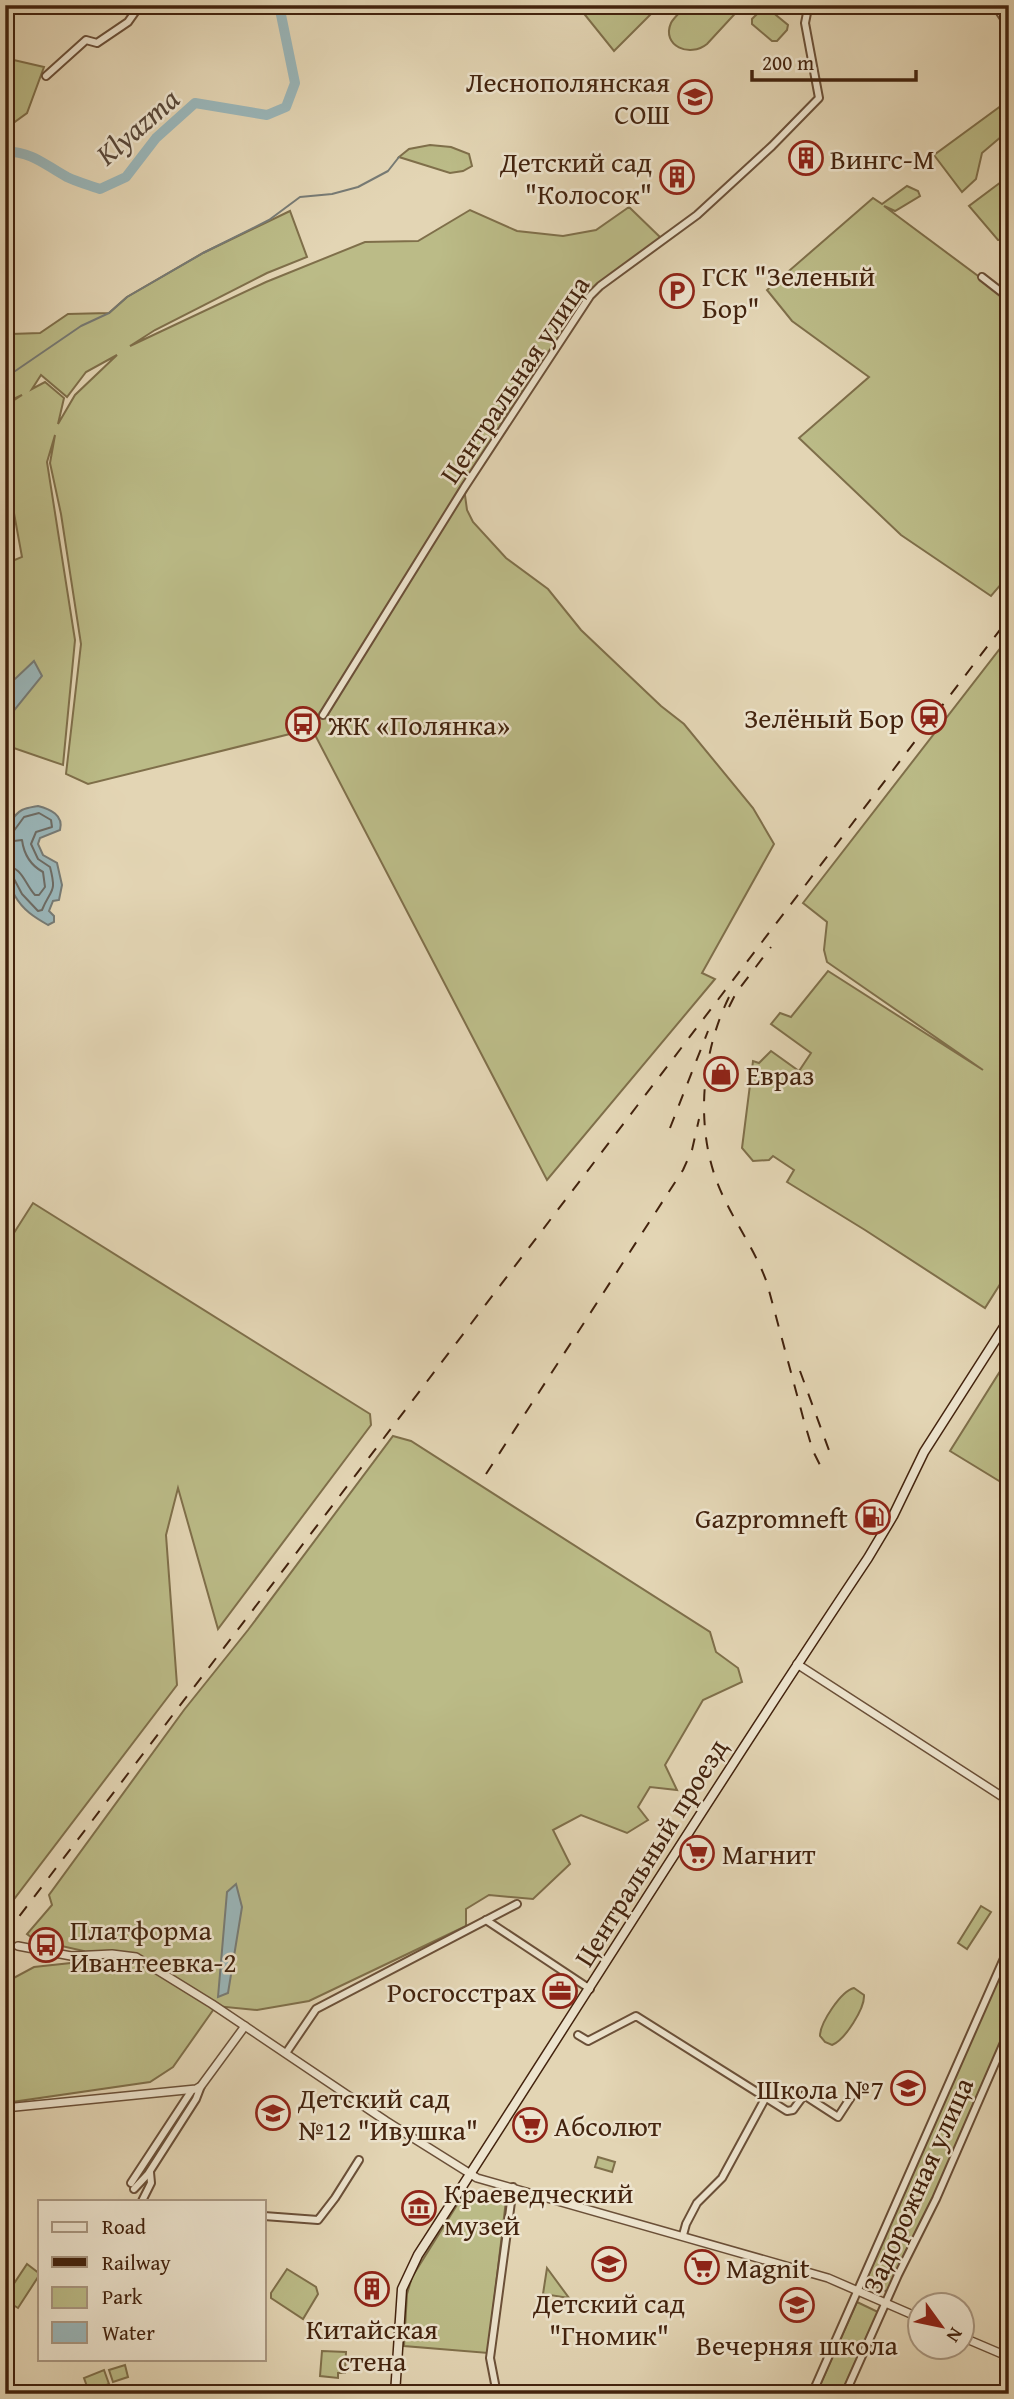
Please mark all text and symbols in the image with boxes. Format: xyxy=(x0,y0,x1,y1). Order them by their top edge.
scale bar xyxy=(752,38,916,82)
text: 200 m xyxy=(762,47,814,78)
place label: Леснополянская СОШ xyxy=(466,61,670,134)
water label: Klyazma xyxy=(85,77,189,176)
school or university icon: Леснополянская СОШ xyxy=(676,78,714,116)
place label: Вингс-М xyxy=(830,138,935,179)
building icon: Вингс-М xyxy=(787,139,825,177)
place label: Детский сад "Колосок" xyxy=(499,141,652,214)
building icon: Детский сад "Колосок" xyxy=(658,158,696,196)
place label: ГСК "Зеленый Бор" xyxy=(702,255,875,328)
street label: Центральная улица xyxy=(429,266,599,491)
parking icon: ГСК "Зеленый Бор" xyxy=(658,272,696,310)
place label: Зелёный Бор xyxy=(744,697,904,738)
station icon: Зелёный Бор xyxy=(910,698,948,736)
place label: ЖК «Полянка» xyxy=(327,704,510,745)
bus stop icon: ЖК «Полянка» xyxy=(284,705,322,743)
place label: Евраз xyxy=(746,1054,814,1095)
shop icon: Евраз xyxy=(702,1055,740,1093)
place label: Gazpromneft xyxy=(695,1497,848,1538)
fuel station icon: Gazpromneft xyxy=(854,1498,892,1536)
street label: Центральный проезд xyxy=(563,1730,737,1974)
place label: Магнит xyxy=(722,1833,816,1874)
supermarket icon: Магнит xyxy=(678,1834,716,1872)
place label: Платформа Ивантеевка-2 xyxy=(70,1909,237,1982)
bus stop icon: Платформа Ивантеевка-2 xyxy=(27,1926,65,1964)
place label: Росгосстрах xyxy=(387,1971,537,2012)
office icon: Росгосстрах xyxy=(541,1972,579,2010)
place label: Школа №7 xyxy=(757,2068,884,2109)
school or university icon: Школа №7 xyxy=(889,2069,927,2107)
street label: Задорожная улица xyxy=(851,2070,983,2300)
place label: Детский сад №12 "Ивушка" xyxy=(297,2077,478,2150)
school or university icon: Детский сад №12 "Ивушка" xyxy=(254,2094,292,2132)
place label: Абсолют xyxy=(554,2105,662,2146)
supermarket icon: Абсолют xyxy=(511,2106,549,2144)
place label: Краеведческий музей xyxy=(444,2172,633,2245)
museum icon: Краеведческий музей xyxy=(400,2189,438,2227)
legend xyxy=(38,2200,266,2360)
text: Road xyxy=(102,2211,147,2242)
school or university icon: Детский сад "Гномик" xyxy=(590,2245,628,2283)
text: Railway xyxy=(102,2247,171,2278)
place label: Magnit xyxy=(726,2247,810,2288)
supermarket icon: Magnit xyxy=(683,2248,721,2286)
building icon: Китайская стена xyxy=(353,2270,391,2308)
text: Park xyxy=(102,2281,143,2312)
place label: Детский сад "Гномик" xyxy=(532,2282,685,2355)
school or university icon: Вечерняя школа xyxy=(778,2286,816,2324)
north arrow xyxy=(906,2290,976,2360)
place label: Китайская стена xyxy=(306,2308,438,2381)
text: Water xyxy=(102,2317,155,2348)
text: N xyxy=(940,2322,970,2348)
place label: Вечерняя школа xyxy=(696,2324,899,2365)

